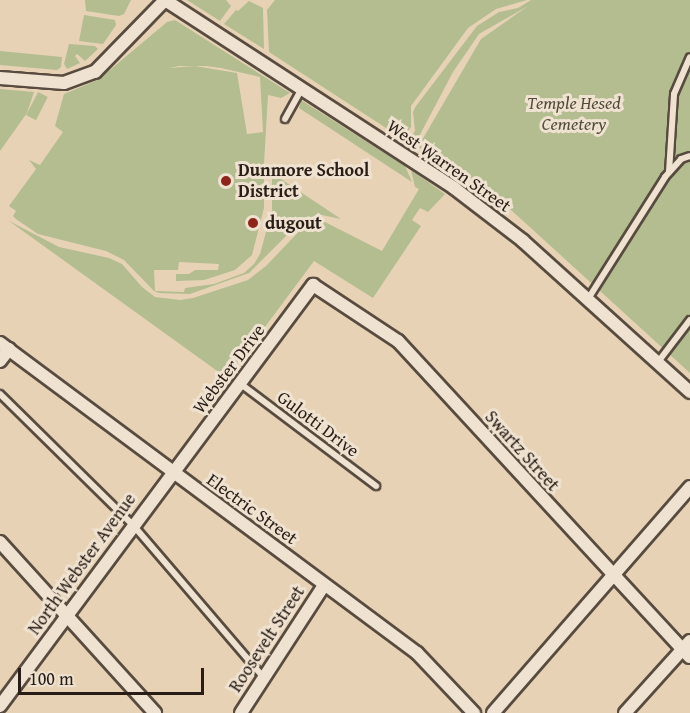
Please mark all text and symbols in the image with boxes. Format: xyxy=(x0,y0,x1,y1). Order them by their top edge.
park label: Temple Hesed Cemetery xyxy=(527,93,621,136)
street label: West Warren Street xyxy=(383,115,515,217)
place label: Dunmore School District xyxy=(238,160,369,202)
marker: Dunmore School District xyxy=(219,174,233,188)
place label: dugout xyxy=(265,212,322,234)
marker: dugout xyxy=(246,216,260,230)
street label: Webster Drive xyxy=(188,320,270,418)
street label: Gulotti Drive xyxy=(273,386,363,462)
street label: Swartz Street xyxy=(480,406,564,496)
street label: Electric Street xyxy=(202,469,302,549)
street label: North Webster Avenue xyxy=(23,489,141,639)
street label: Roosevelt Street xyxy=(225,582,309,696)
scale bar xyxy=(21,656,207,694)
text: 100 m xyxy=(29,665,74,692)

